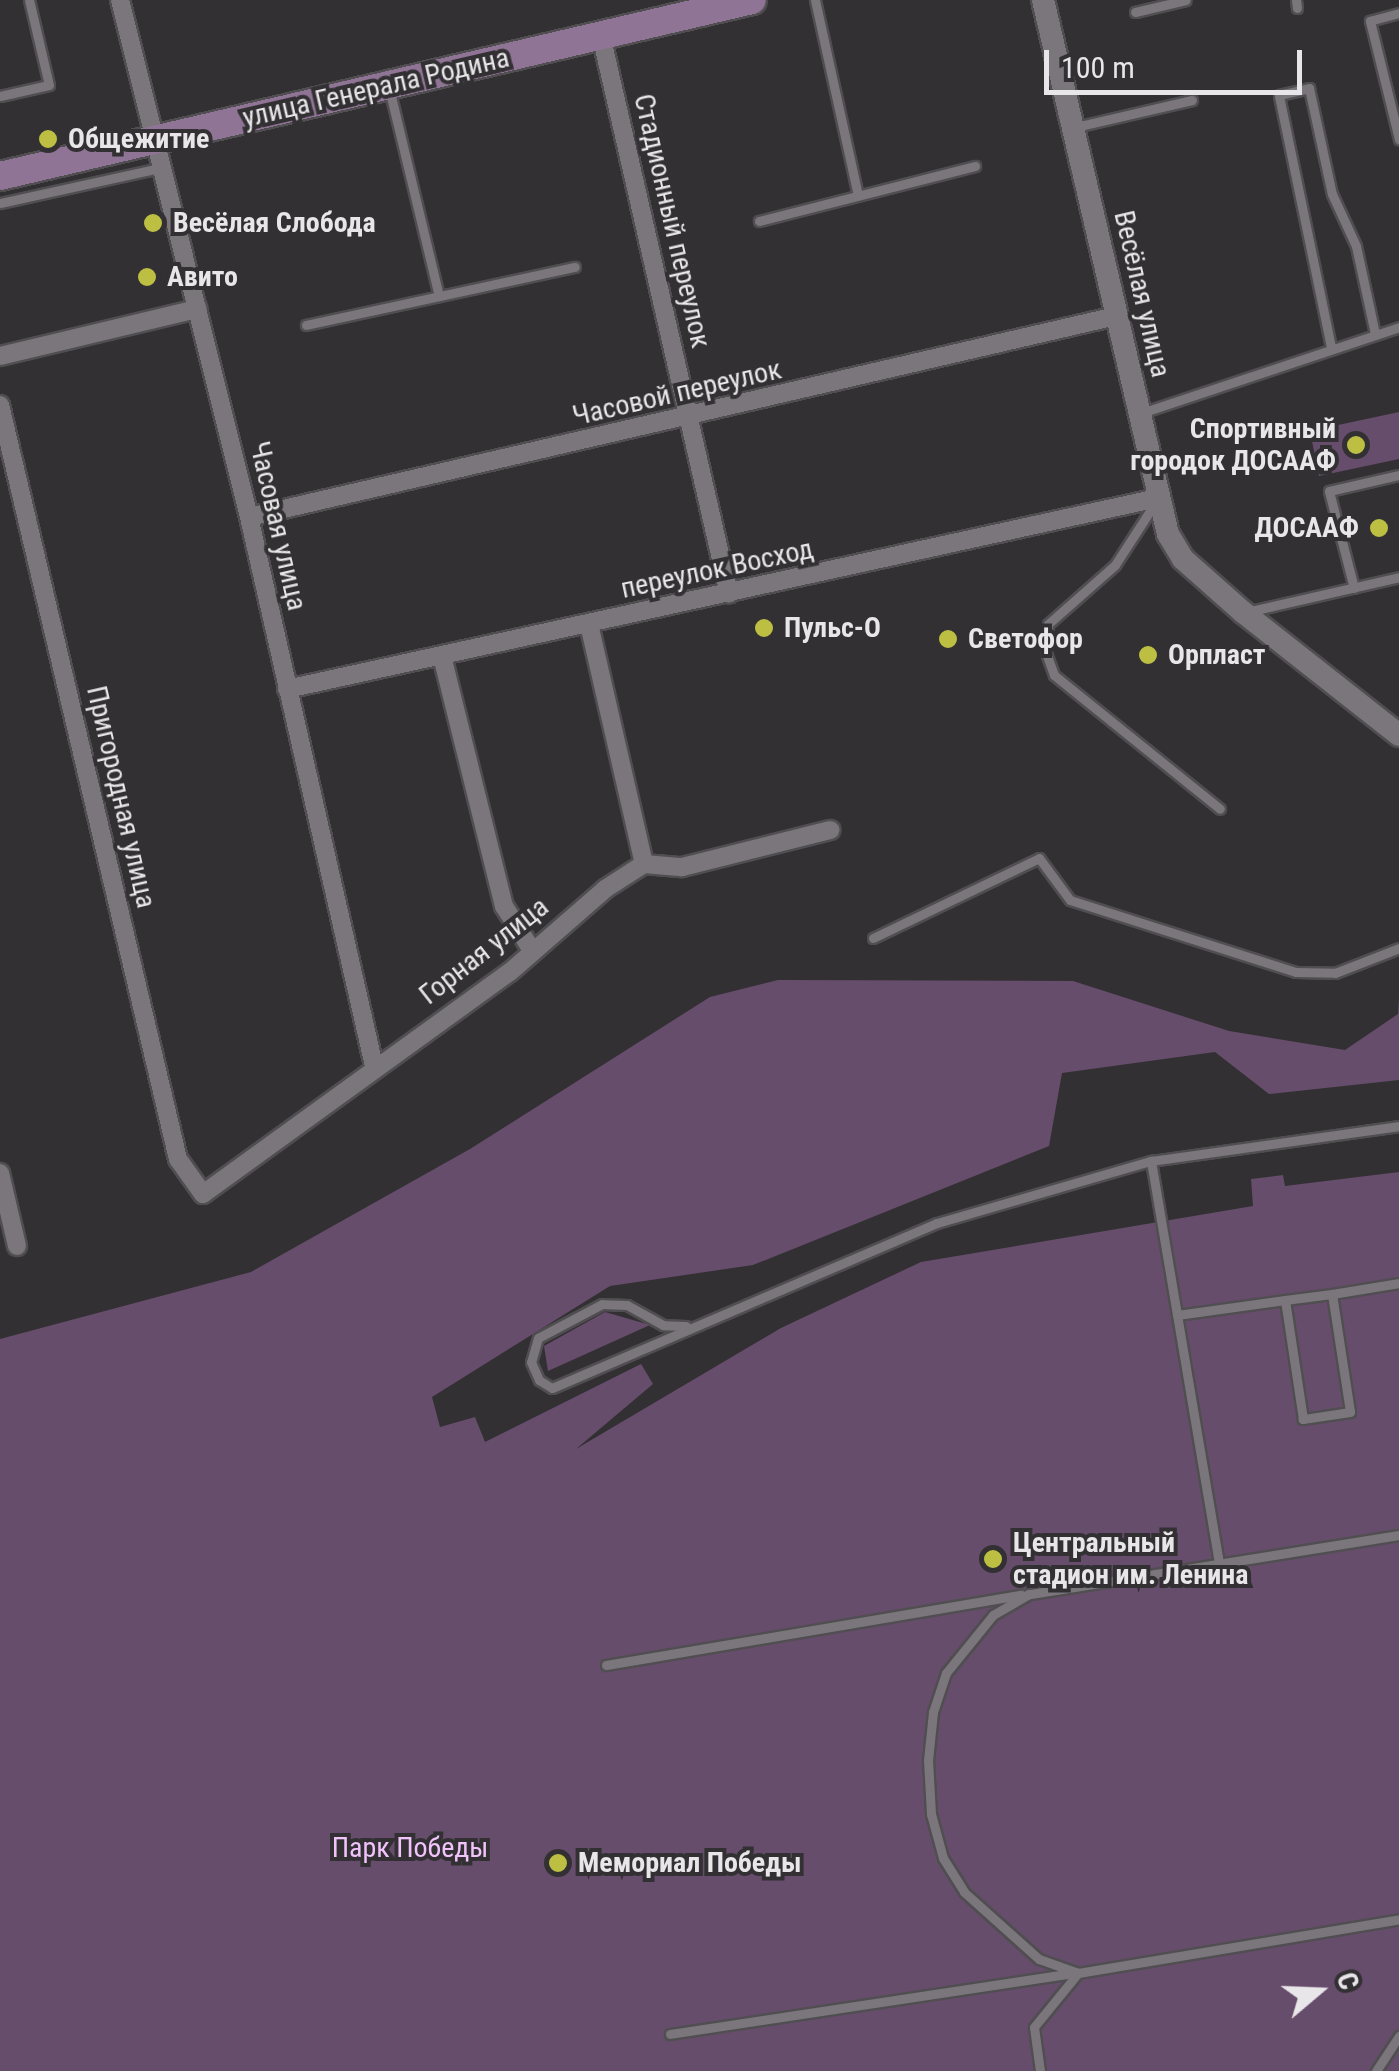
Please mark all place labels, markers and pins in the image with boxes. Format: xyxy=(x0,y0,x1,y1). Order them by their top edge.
place label: Общежитие xyxy=(68,122,209,156)
marker: Общежитие xyxy=(37,128,59,150)
place label: Весёлая Слобода xyxy=(173,206,376,240)
marker: Весёлая Слобода xyxy=(142,212,164,234)
place label: Авито xyxy=(167,260,238,294)
marker: Авито xyxy=(136,266,158,288)
place label: Спортивный городок ДОСААФ xyxy=(1130,412,1336,478)
marker: Спортивный городок ДОСААФ xyxy=(1345,434,1367,456)
place label: ДОСААФ xyxy=(1254,511,1359,545)
marker: ДОСААФ xyxy=(1368,517,1390,539)
place label: Пульс-О xyxy=(784,611,881,645)
marker: Пульс-О xyxy=(753,617,775,639)
place label: Светофор xyxy=(968,622,1083,656)
marker: Светофор xyxy=(937,628,959,650)
place label: Орпласт xyxy=(1168,638,1266,672)
marker: Орпласт xyxy=(1137,644,1159,666)
place label: Центральный стадион им. Ленина xyxy=(1013,1526,1248,1592)
marker: Центральный стадион им. Ленина xyxy=(982,1548,1004,1570)
place label: Мемориал Победы xyxy=(578,1846,802,1880)
marker: Мемориал Победы xyxy=(547,1852,569,1874)

